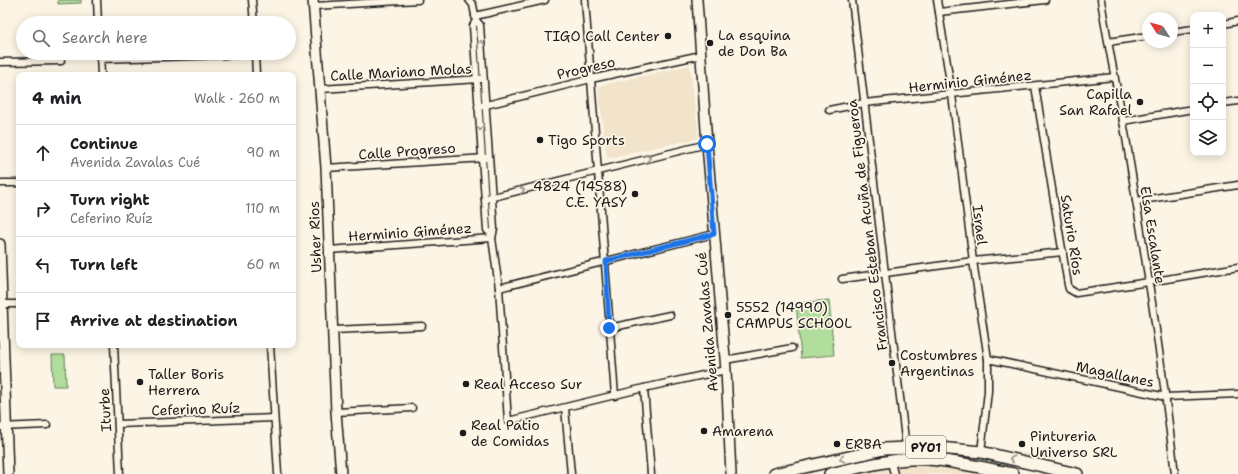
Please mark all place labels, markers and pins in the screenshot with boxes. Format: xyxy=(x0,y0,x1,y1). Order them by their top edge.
place label: La esquina de Don Ba xyxy=(718,26,791,60)
place label: TIGO Call Center xyxy=(544,27,660,45)
marker: TIGO Call Center xyxy=(663,31,673,41)
marker: La esquina de Don Ba xyxy=(705,38,715,48)
place label: Capilla San Rafael xyxy=(1059,85,1133,119)
marker: Capilla San Rafael xyxy=(1135,97,1145,107)
place label: Tigo Sports xyxy=(548,131,625,149)
marker: Tigo Sports xyxy=(535,135,545,145)
place label: 4824 (14588) C.E. YASY xyxy=(533,177,628,211)
marker: 4824 (14588) C.E. YASY xyxy=(630,189,640,199)
place label: 5552 (14990) CAMPUS SCHOOL xyxy=(736,298,852,332)
marker: 5552 (14990) CAMPUS SCHOOL xyxy=(723,310,733,320)
place label: Costumbres Argentinas xyxy=(900,346,978,380)
marker: Costumbres Argentinas xyxy=(887,358,897,368)
place label: Taller Boris Herrera xyxy=(148,365,224,399)
place label: Real Acceso Sur xyxy=(474,375,583,393)
marker: Taller Boris Herrera xyxy=(135,377,145,387)
marker: Real Acceso Sur xyxy=(461,379,471,389)
place label: Real Patio de Comidas xyxy=(471,416,550,450)
place label: Amarena xyxy=(712,422,774,440)
marker: Amarena xyxy=(699,426,709,436)
place label: Pintureria Universo SRL xyxy=(1030,427,1118,461)
marker: Real Patio de Comidas xyxy=(458,428,468,438)
place label: ERBA xyxy=(845,435,882,453)
marker: ERBA xyxy=(832,439,842,449)
marker: Pintureria Universo SRL xyxy=(1017,439,1027,449)

